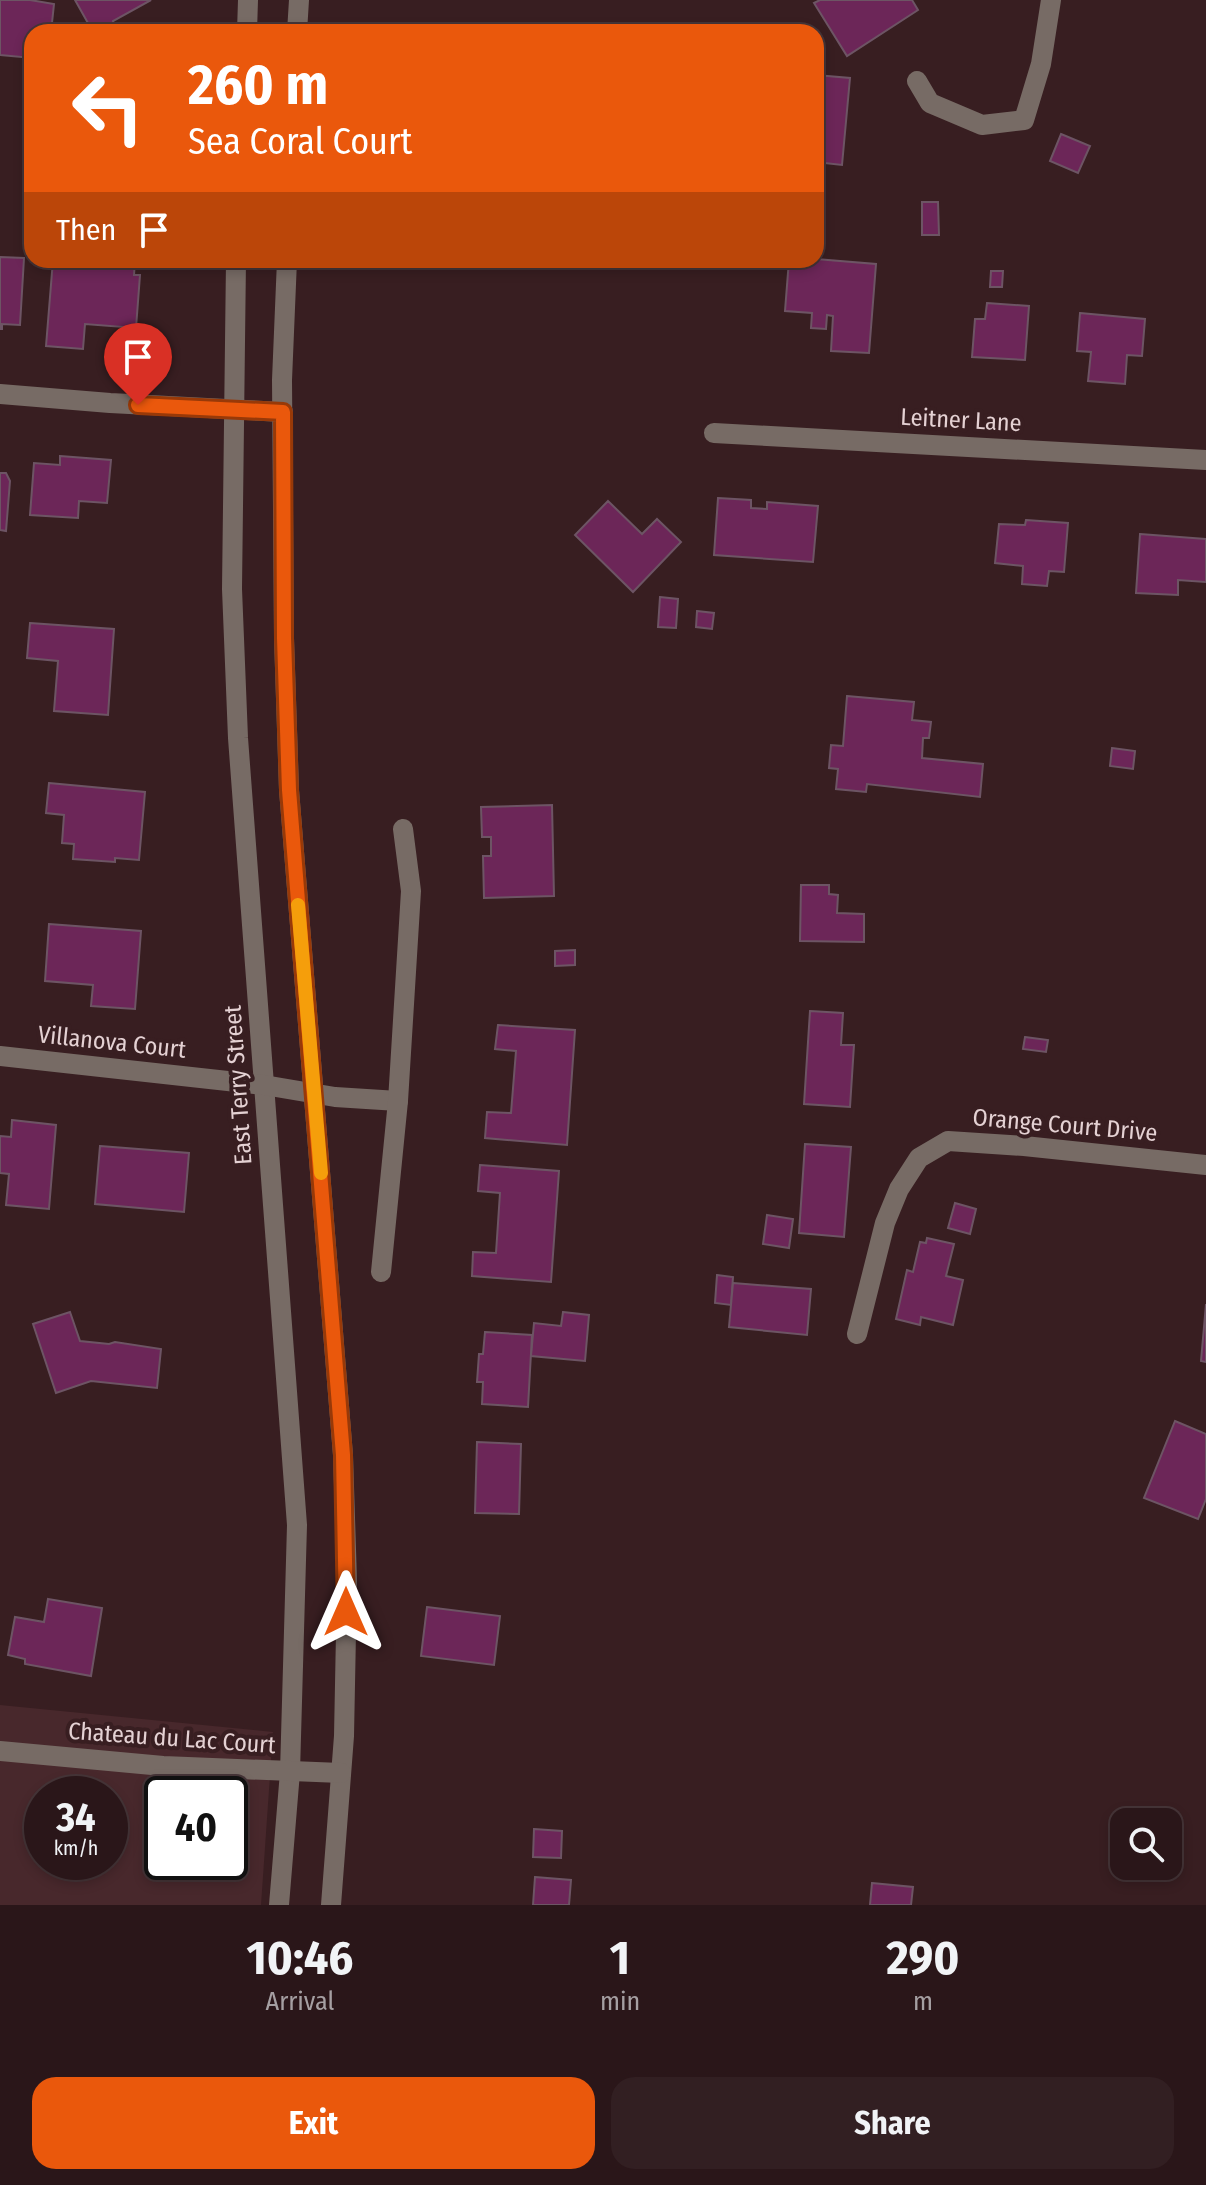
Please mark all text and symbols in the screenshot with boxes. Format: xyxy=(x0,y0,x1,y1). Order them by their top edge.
text: 260 m xyxy=(188,52,328,119)
icon: left xyxy=(56,56,160,160)
text: Sea Coral Court xyxy=(188,120,412,164)
icon: arrive xyxy=(132,208,176,252)
text: Then xyxy=(56,212,116,248)
pin xyxy=(104,323,172,405)
icon: arrive xyxy=(116,335,160,379)
street label: Leitner Lane xyxy=(900,403,1022,437)
street label: East Terry Street xyxy=(218,1004,258,1166)
street label: Villanova Court xyxy=(37,1020,188,1064)
street label: Orange Court Drive xyxy=(972,1103,1158,1147)
position arrow xyxy=(304,1570,388,1654)
street label: Chateau du Lac Court xyxy=(67,1717,277,1759)
speed limit sign: 40 xyxy=(144,1776,248,1880)
text: 34 xyxy=(56,1794,96,1842)
map controls xyxy=(1110,1808,1182,1880)
button: search xyxy=(1110,1808,1182,1880)
text: km/h xyxy=(54,1836,98,1860)
text: 10:46 xyxy=(246,1929,353,1987)
text: 1 xyxy=(610,1929,630,1987)
text: 290 xyxy=(887,1929,960,1987)
text: Arrival xyxy=(265,1986,334,2017)
text: min xyxy=(600,1986,640,2017)
text: m xyxy=(913,1986,933,2017)
button: Exit xyxy=(32,2077,595,2169)
button: Share xyxy=(611,2077,1174,2169)

